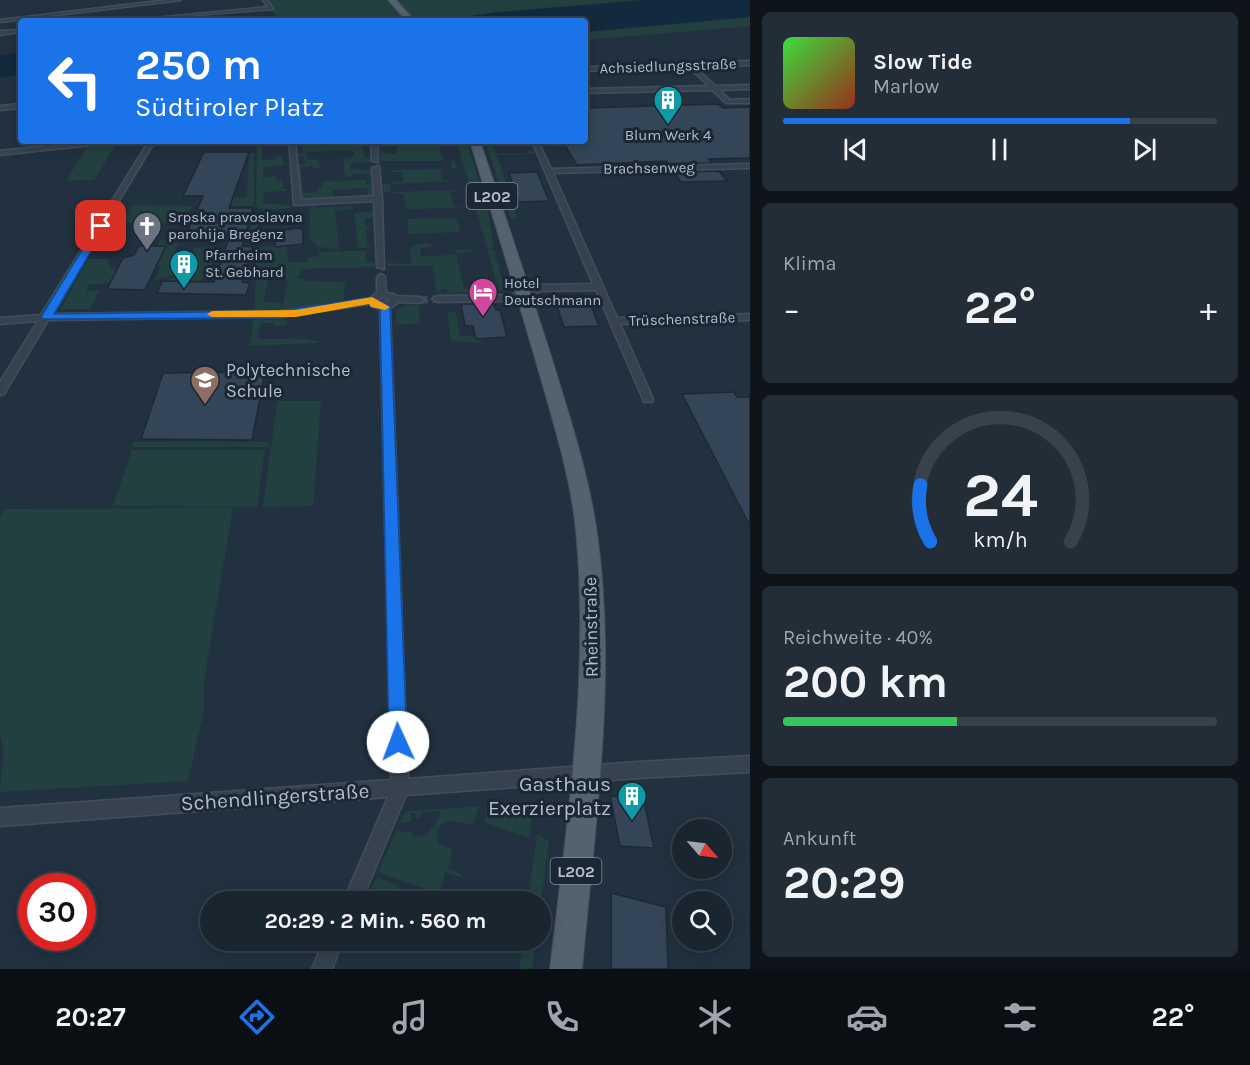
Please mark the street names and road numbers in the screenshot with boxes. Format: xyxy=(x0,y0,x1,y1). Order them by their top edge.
street label: Achsiedlungsstraße xyxy=(599,55,737,77)
street label: Brachsenweg xyxy=(603,158,695,178)
road number: L202 xyxy=(466,183,518,209)
street label: Trüschenstraße xyxy=(628,308,736,330)
street label: Rheinstraße xyxy=(579,577,603,677)
street label: Schendlingerstraße xyxy=(180,778,370,816)
road number: L202 xyxy=(550,858,602,884)

